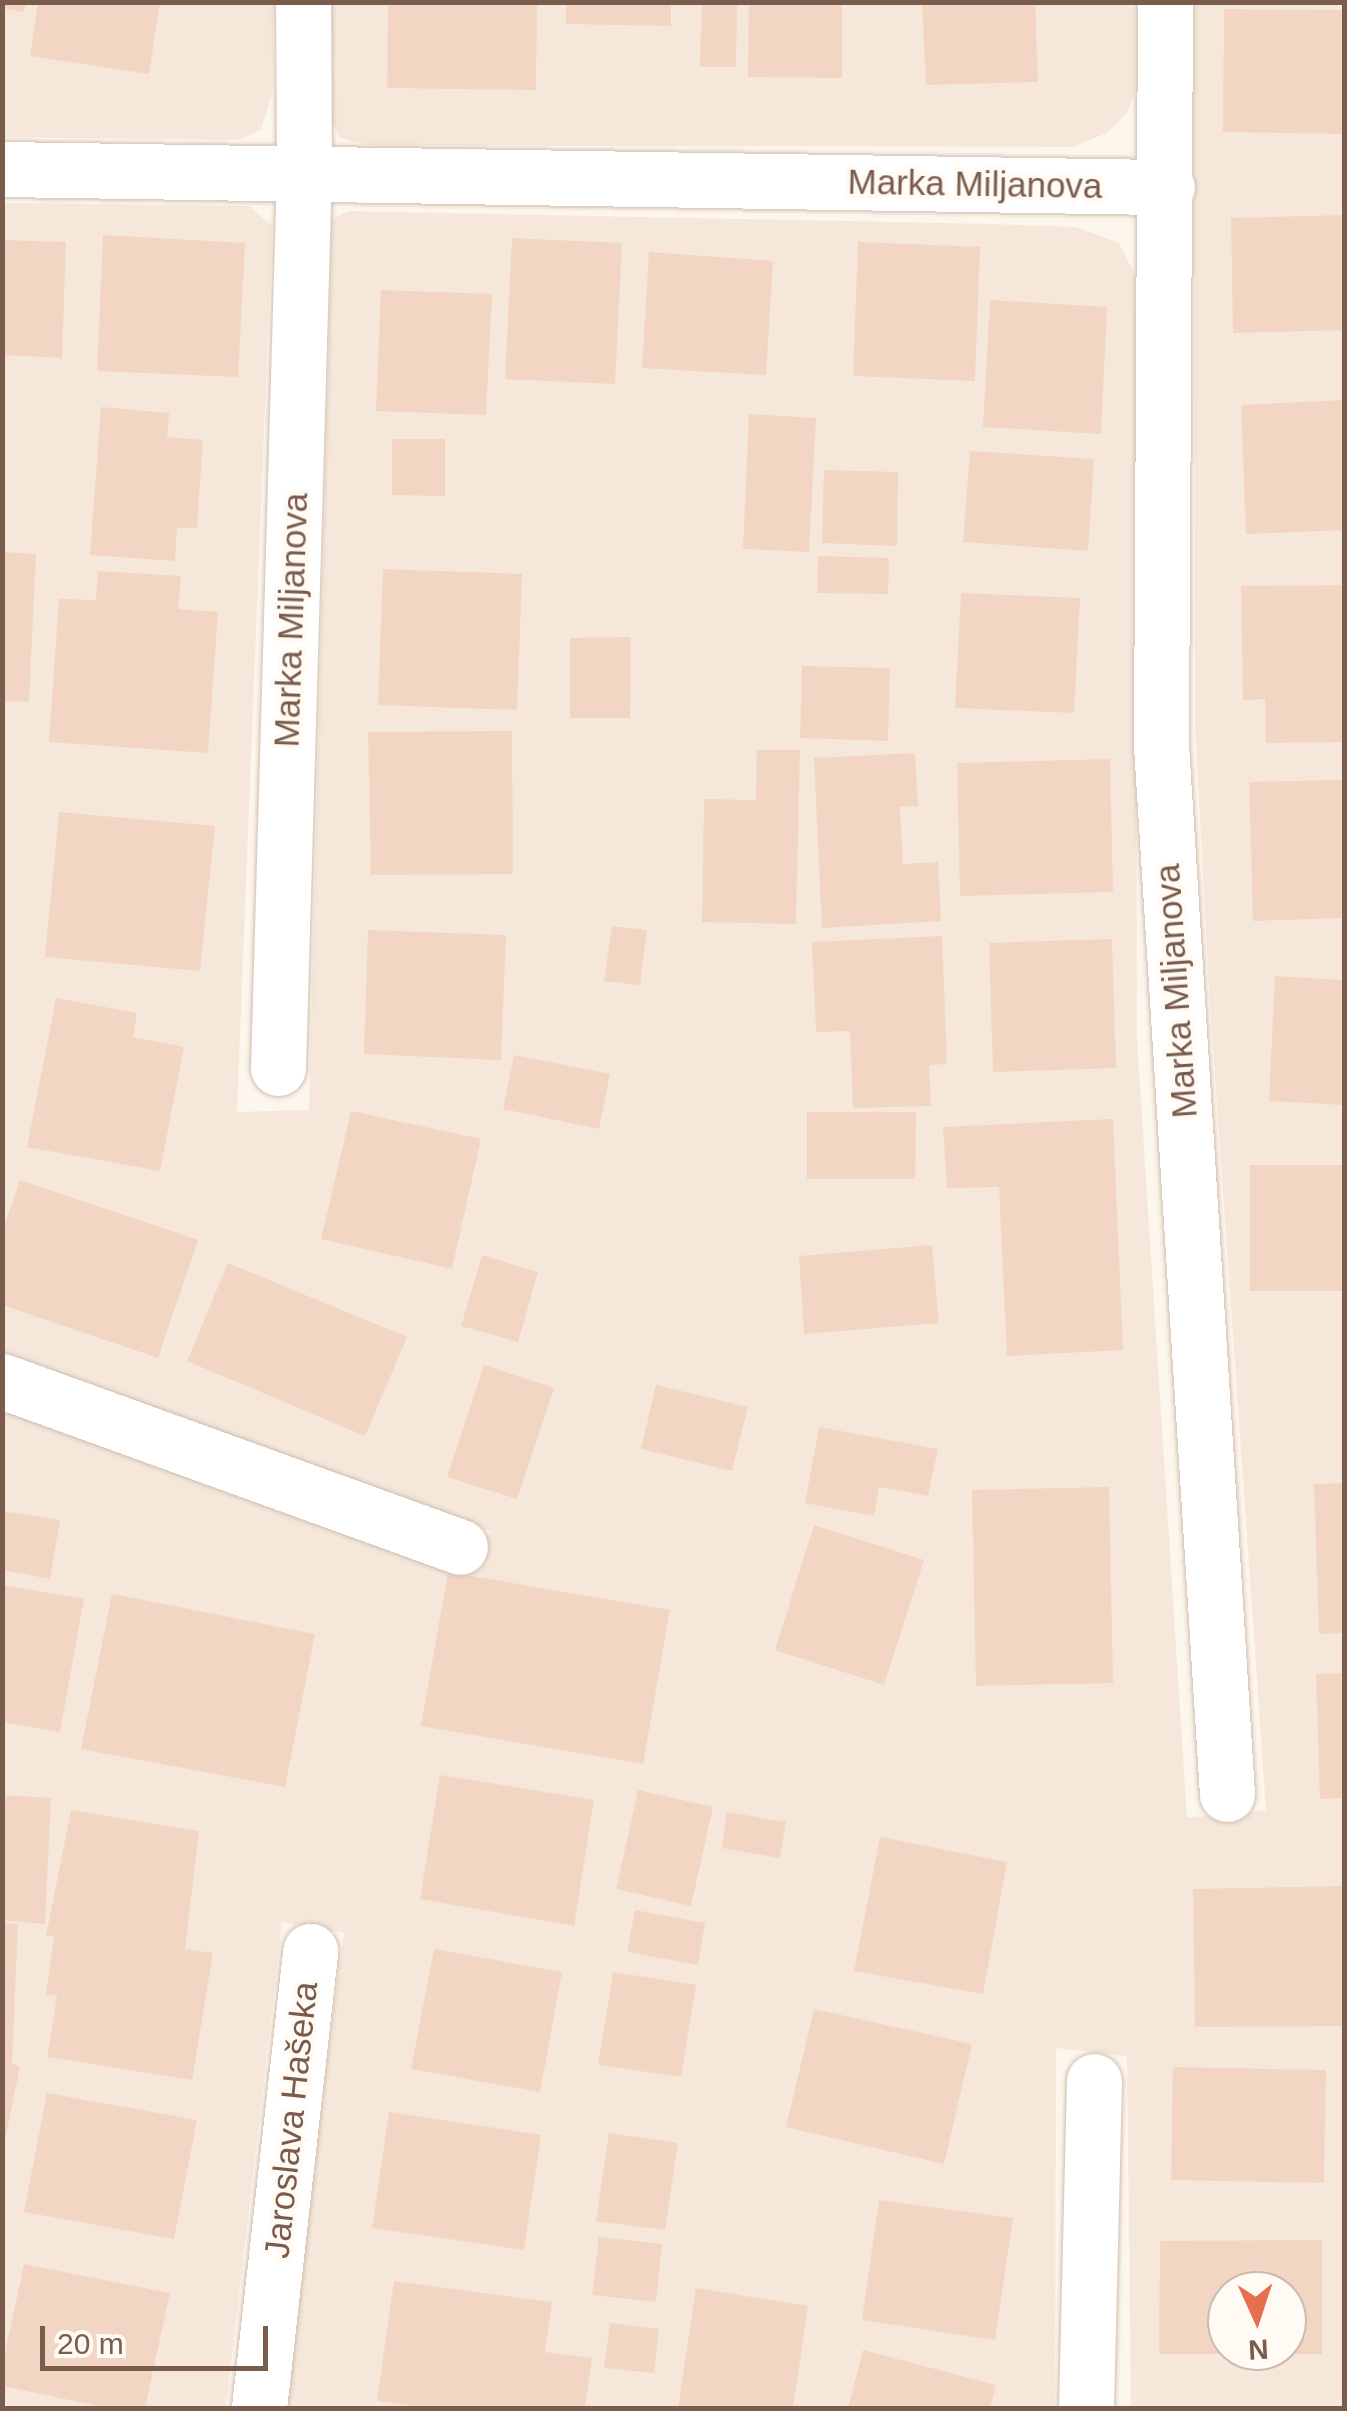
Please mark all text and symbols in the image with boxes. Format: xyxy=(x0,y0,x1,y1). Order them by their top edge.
street label: Marka Miljanova xyxy=(847,161,1103,207)
street label: Marka Miljanova xyxy=(266,492,316,748)
street label: Marka Miljanova xyxy=(1146,862,1206,1120)
street label: Jaroslava Hašeka xyxy=(256,1979,326,2261)
north arrow xyxy=(1207,2271,1307,2371)
scale bar xyxy=(45,2306,272,2368)
text: 20 m xyxy=(57,2327,124,2360)
text: N xyxy=(1248,2333,1269,2365)

